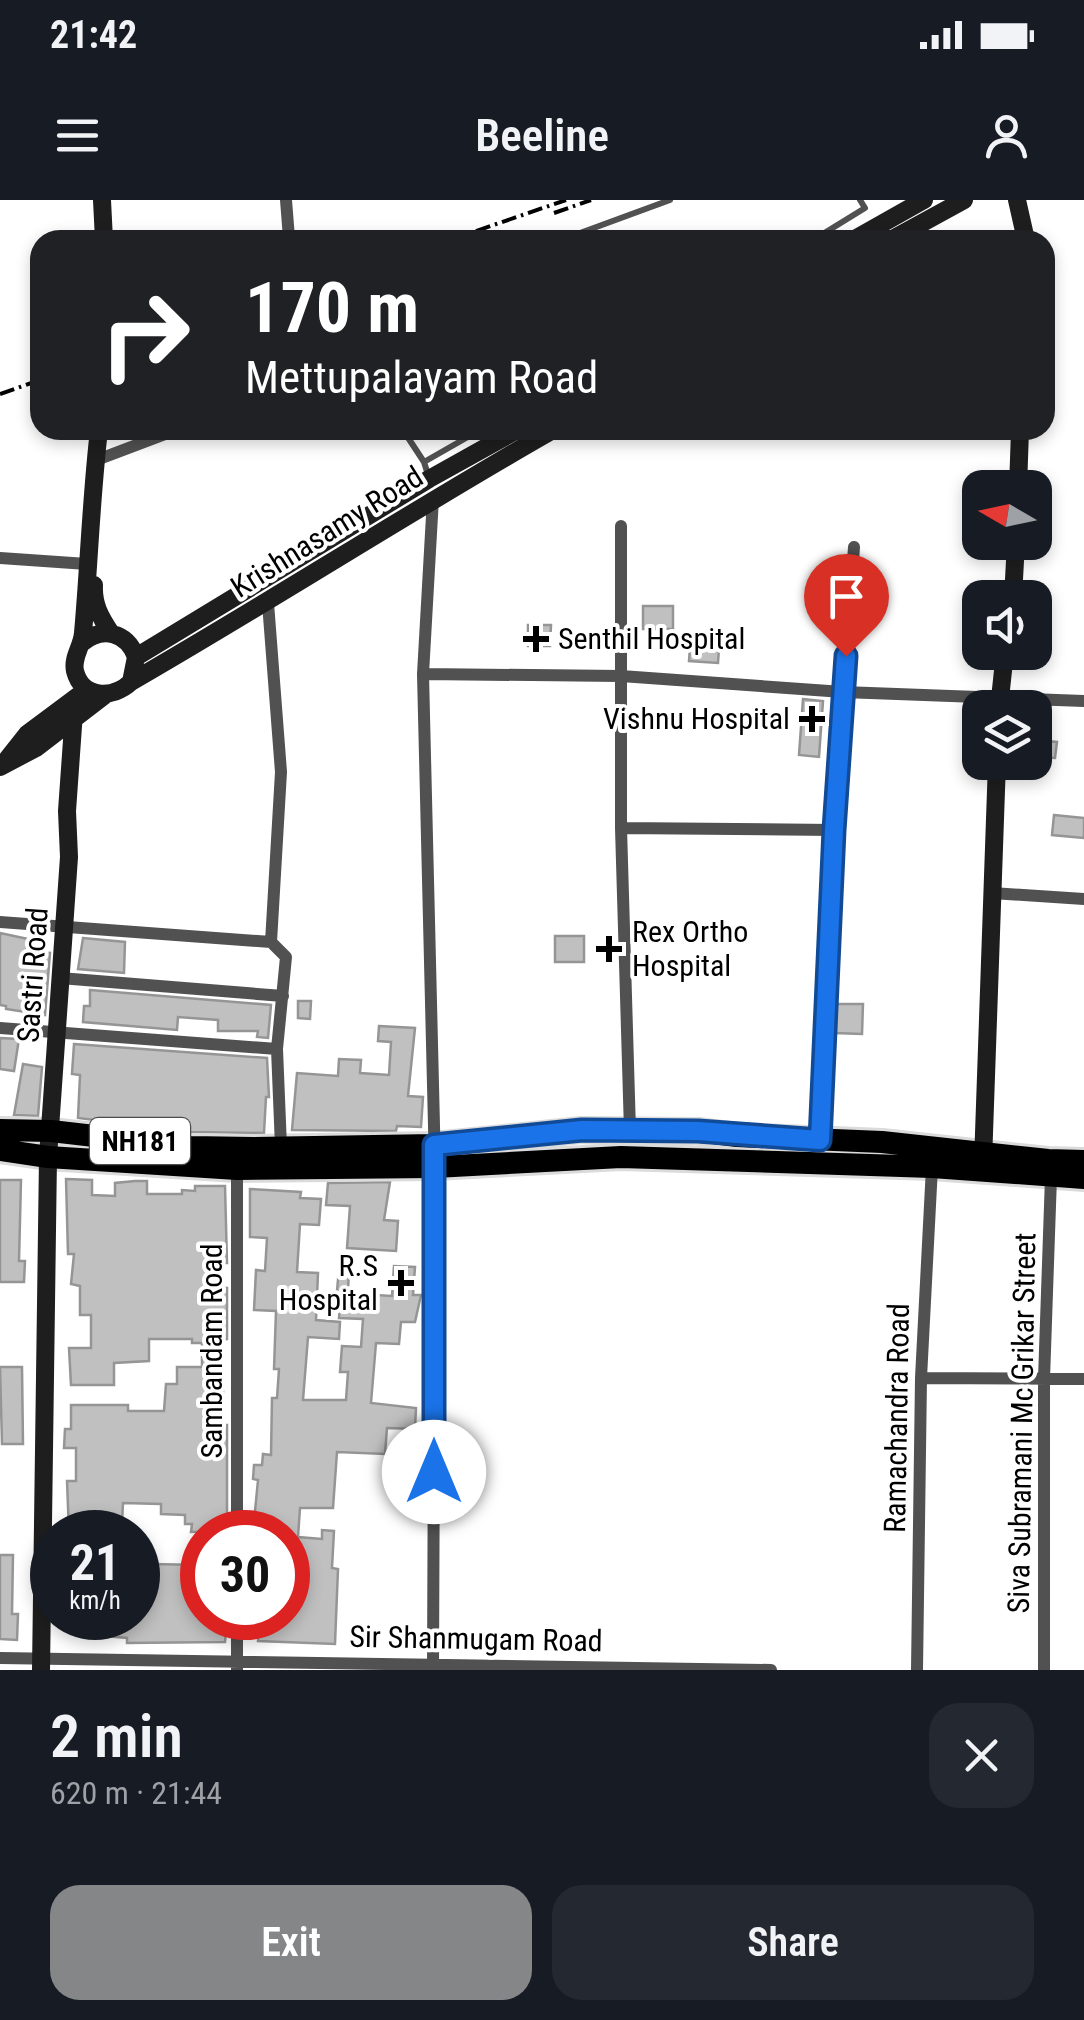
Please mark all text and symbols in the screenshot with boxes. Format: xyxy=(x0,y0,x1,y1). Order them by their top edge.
text: 21:42 xyxy=(50,13,137,57)
icon: menu xyxy=(50,108,105,163)
icon: person xyxy=(979,108,1034,163)
text: Beeline xyxy=(475,109,609,162)
text: 170 m xyxy=(245,267,419,349)
icon: right xyxy=(80,270,210,400)
text: Mettupalayam Road xyxy=(245,351,598,404)
street label: Krishnasamy Road xyxy=(224,459,429,605)
north arrow xyxy=(962,470,1052,560)
map controls xyxy=(962,470,1052,780)
pin xyxy=(804,554,889,657)
icon: arrive xyxy=(819,569,874,624)
button: sound xyxy=(962,580,1052,670)
place label: Senthil Hospital xyxy=(558,621,745,656)
marker: Senthil Hospital xyxy=(523,626,549,652)
button: layers xyxy=(962,690,1052,780)
place label: Vishnu Hospital xyxy=(603,701,790,736)
marker: Vishnu Hospital xyxy=(799,706,825,732)
street label: Sastri Road xyxy=(10,906,55,1044)
place label: Rex Ortho Hospital xyxy=(632,914,748,983)
marker: Rex Ortho Hospital xyxy=(596,936,622,962)
road number: NH181 xyxy=(90,1118,190,1164)
street label: Siva Subramani Mc Grikar Street xyxy=(1001,1232,1042,1614)
street label: Sambandam Road xyxy=(194,1243,229,1459)
place label: R.S Hospital xyxy=(279,1248,378,1317)
marker: R.S Hospital xyxy=(388,1270,414,1296)
street label: Ramachandra Road xyxy=(877,1303,916,1533)
position arrow xyxy=(382,1420,486,1524)
speed limit sign: 30 xyxy=(180,1510,310,1640)
text: 21 xyxy=(70,1534,120,1592)
text: km/h xyxy=(69,1586,121,1615)
street label: Sir Shanmugam Road xyxy=(349,1619,603,1658)
text: 2 min xyxy=(50,1701,183,1772)
button: close xyxy=(929,1703,1034,1808)
text: 620 m · 21:44 xyxy=(50,1774,222,1812)
button: Exit xyxy=(50,1885,532,2000)
button: Share xyxy=(552,1885,1034,2000)

